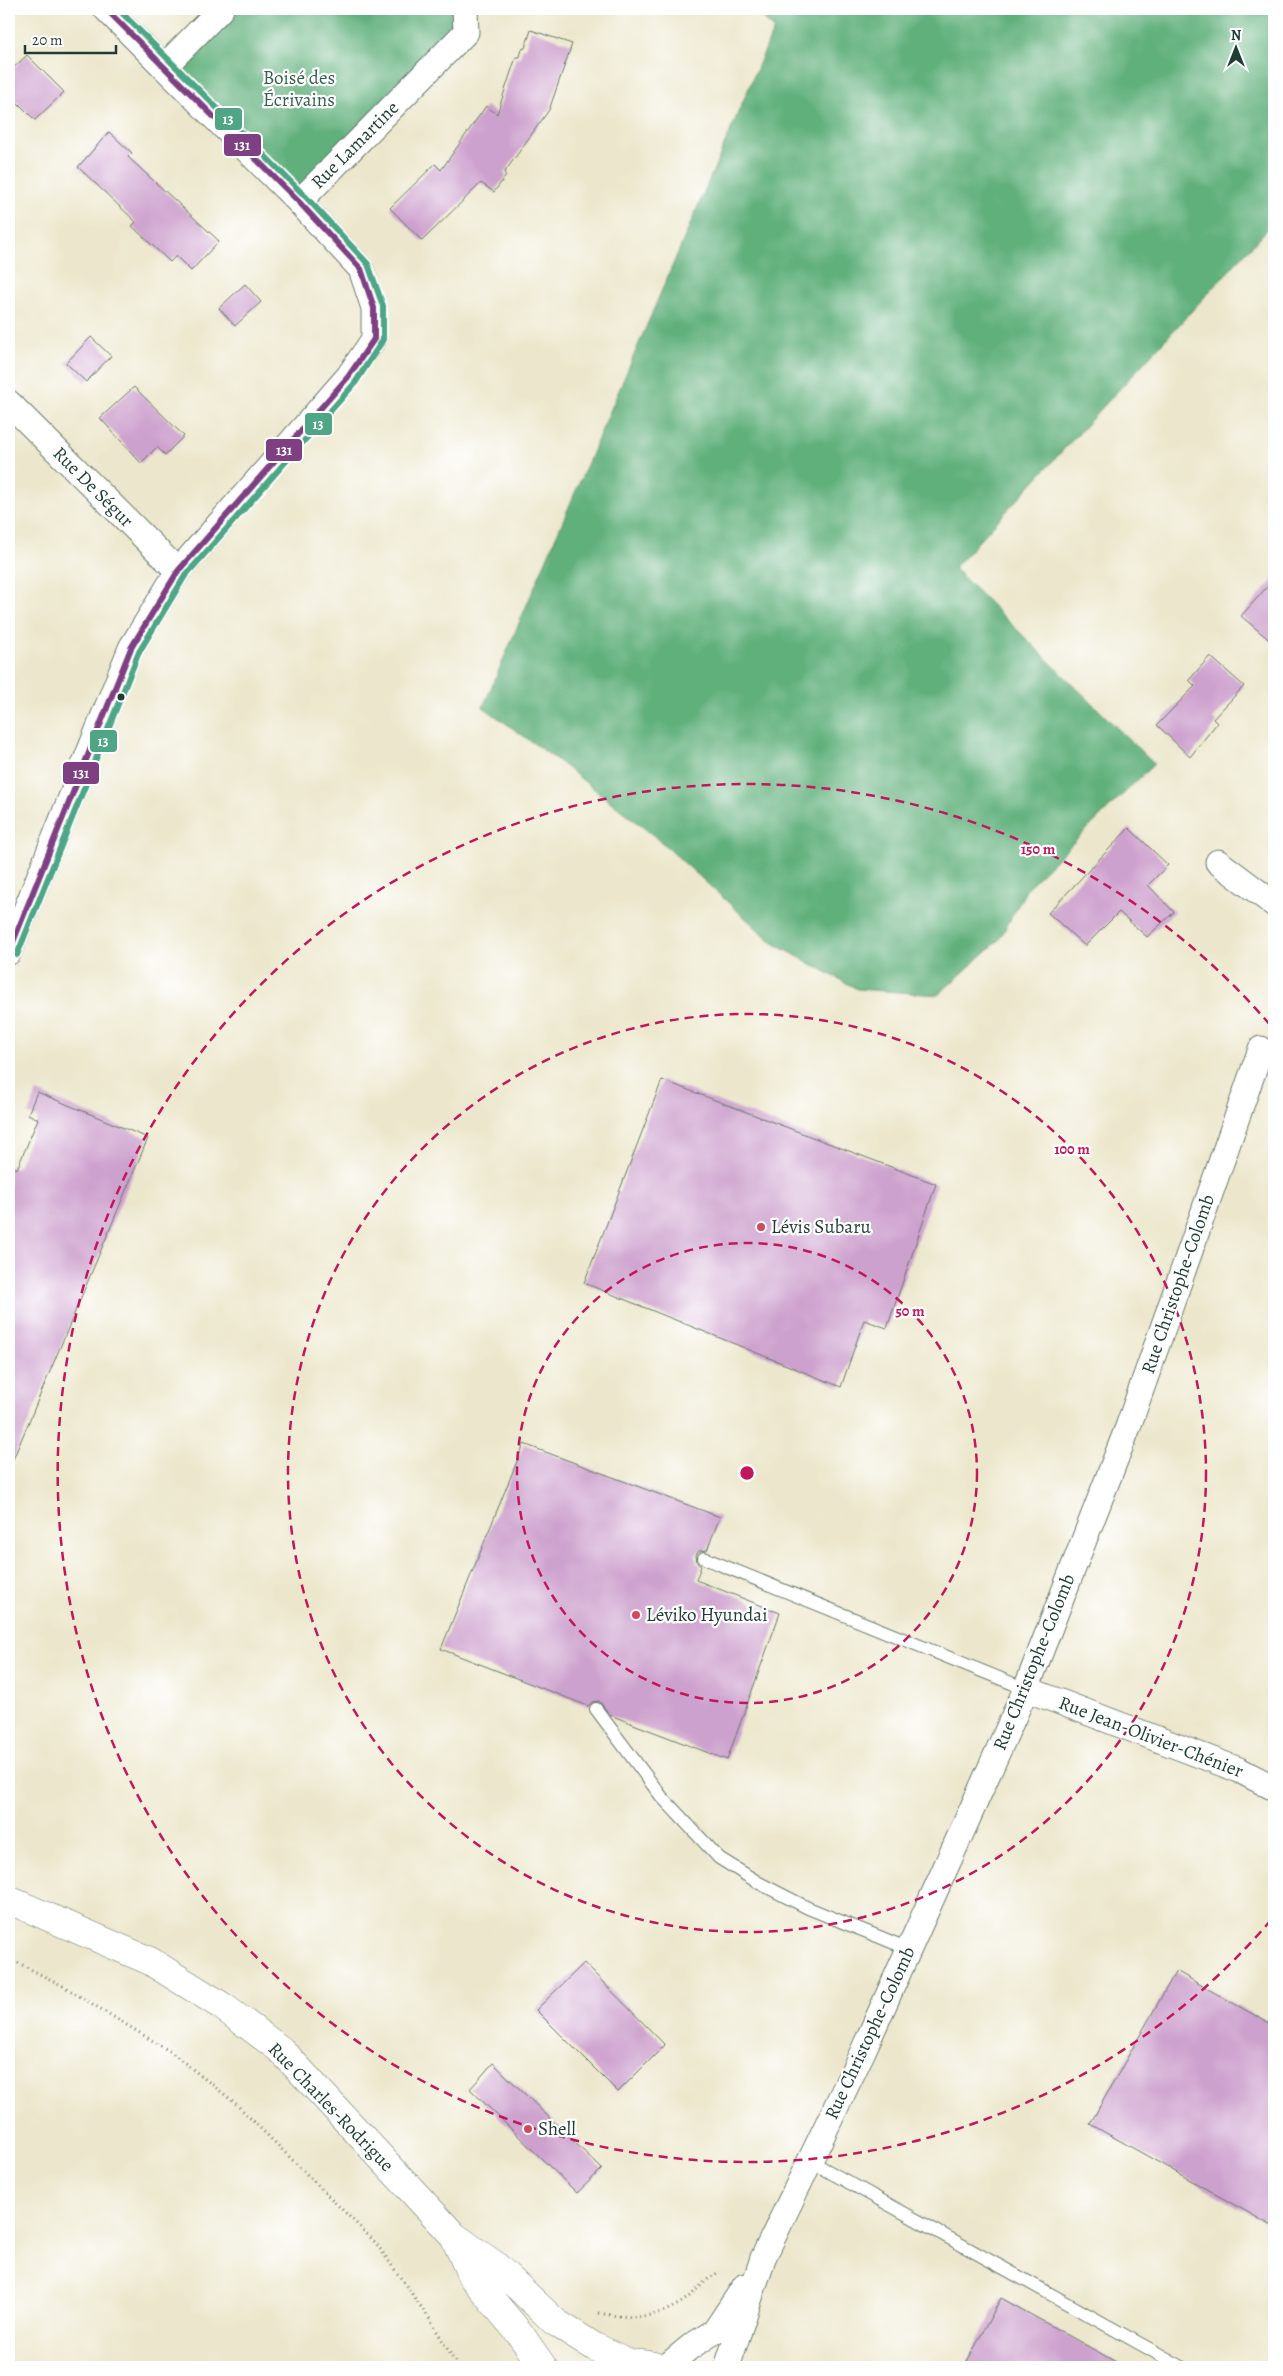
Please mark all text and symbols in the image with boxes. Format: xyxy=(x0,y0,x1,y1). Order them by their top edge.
scale bar xyxy=(25,22,116,54)
north arrow xyxy=(1210,22,1260,72)
text: N xyxy=(1231,26,1241,45)
text: 20 m xyxy=(32,30,63,50)
park label: Boisé des Écrivains xyxy=(263,65,335,113)
street label: Rue Lamartine xyxy=(305,95,405,195)
line badge: 13 xyxy=(214,107,243,131)
text: 13 xyxy=(222,110,234,129)
line badge: 131 xyxy=(223,133,262,157)
text: 131 xyxy=(234,136,250,155)
line badge: 13 xyxy=(304,412,333,436)
text: 13 xyxy=(312,415,324,434)
line badge: 131 xyxy=(265,438,303,462)
street label: Rue De Ségur xyxy=(47,441,139,533)
text: 131 xyxy=(276,441,292,460)
unlabelled marker xyxy=(116,692,126,702)
line badge: 13 xyxy=(89,729,118,753)
text: 13 xyxy=(97,732,109,751)
line badge: 131 xyxy=(62,761,100,785)
text: 131 xyxy=(73,764,89,783)
text: 150 m xyxy=(1021,839,1056,859)
text: 100 m xyxy=(1054,1139,1090,1159)
street label: Rue Christophe-Colomb xyxy=(1135,1191,1221,1377)
place label: Lévis Subaru xyxy=(771,1214,871,1240)
marker: Lévis Subaru xyxy=(755,1221,767,1233)
text: 50 m xyxy=(895,1301,925,1321)
centre of rings xyxy=(738,1464,756,1482)
street label: Rue Christophe-Colomb xyxy=(987,1570,1081,1754)
place label: Léviko Hyundai xyxy=(646,1602,768,1628)
marker: Léviko Hyundai xyxy=(630,1609,642,1621)
street label: Rue Jean-Olivier-Chénier xyxy=(1055,1690,1247,1784)
street label: Rue Christophe-Colomb xyxy=(818,1942,922,2124)
street label: Rue Charles-Rodrigue xyxy=(262,2037,400,2177)
place label: Shell xyxy=(538,2116,576,2142)
marker: Shell xyxy=(522,2123,534,2135)

